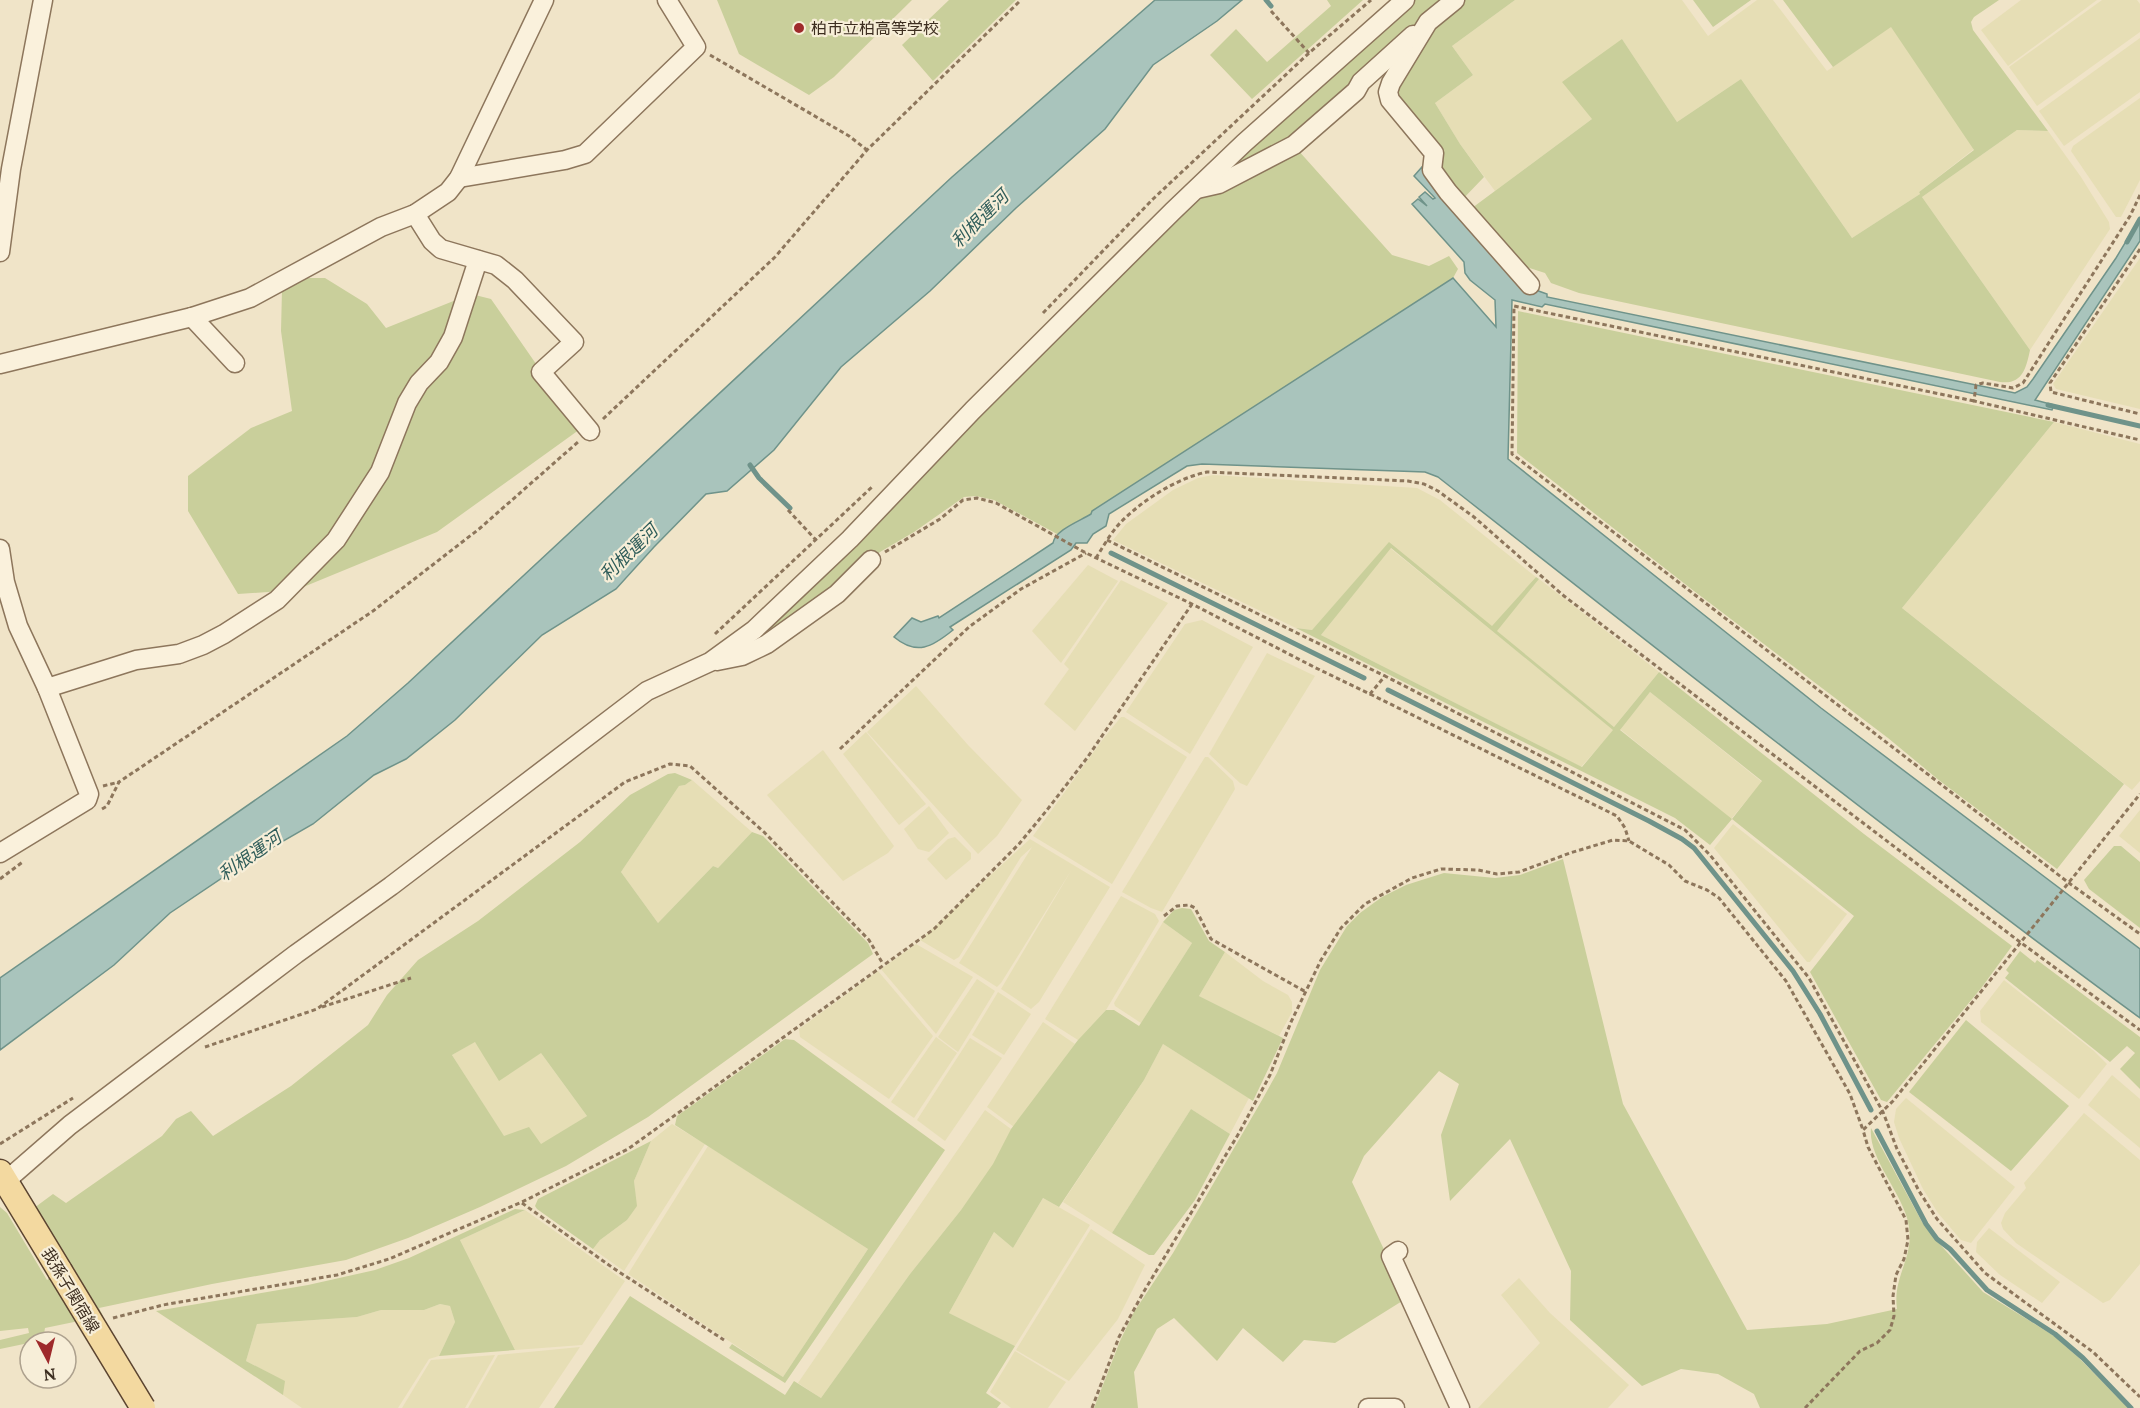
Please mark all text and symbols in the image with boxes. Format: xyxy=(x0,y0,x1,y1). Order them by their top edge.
place label: 柏市立柏高等学校 xyxy=(811,18,939,38)
marker: 柏市立柏高等学校 xyxy=(792,21,806,35)
water label: 利根運河 xyxy=(946,183,1015,252)
water label: 利根運河 xyxy=(595,517,665,586)
water label: 利根運河 xyxy=(214,824,288,886)
street label: 我孫子関宿線 xyxy=(38,1244,104,1336)
north arrow xyxy=(18,1330,78,1390)
text: N xyxy=(42,1364,57,1386)

